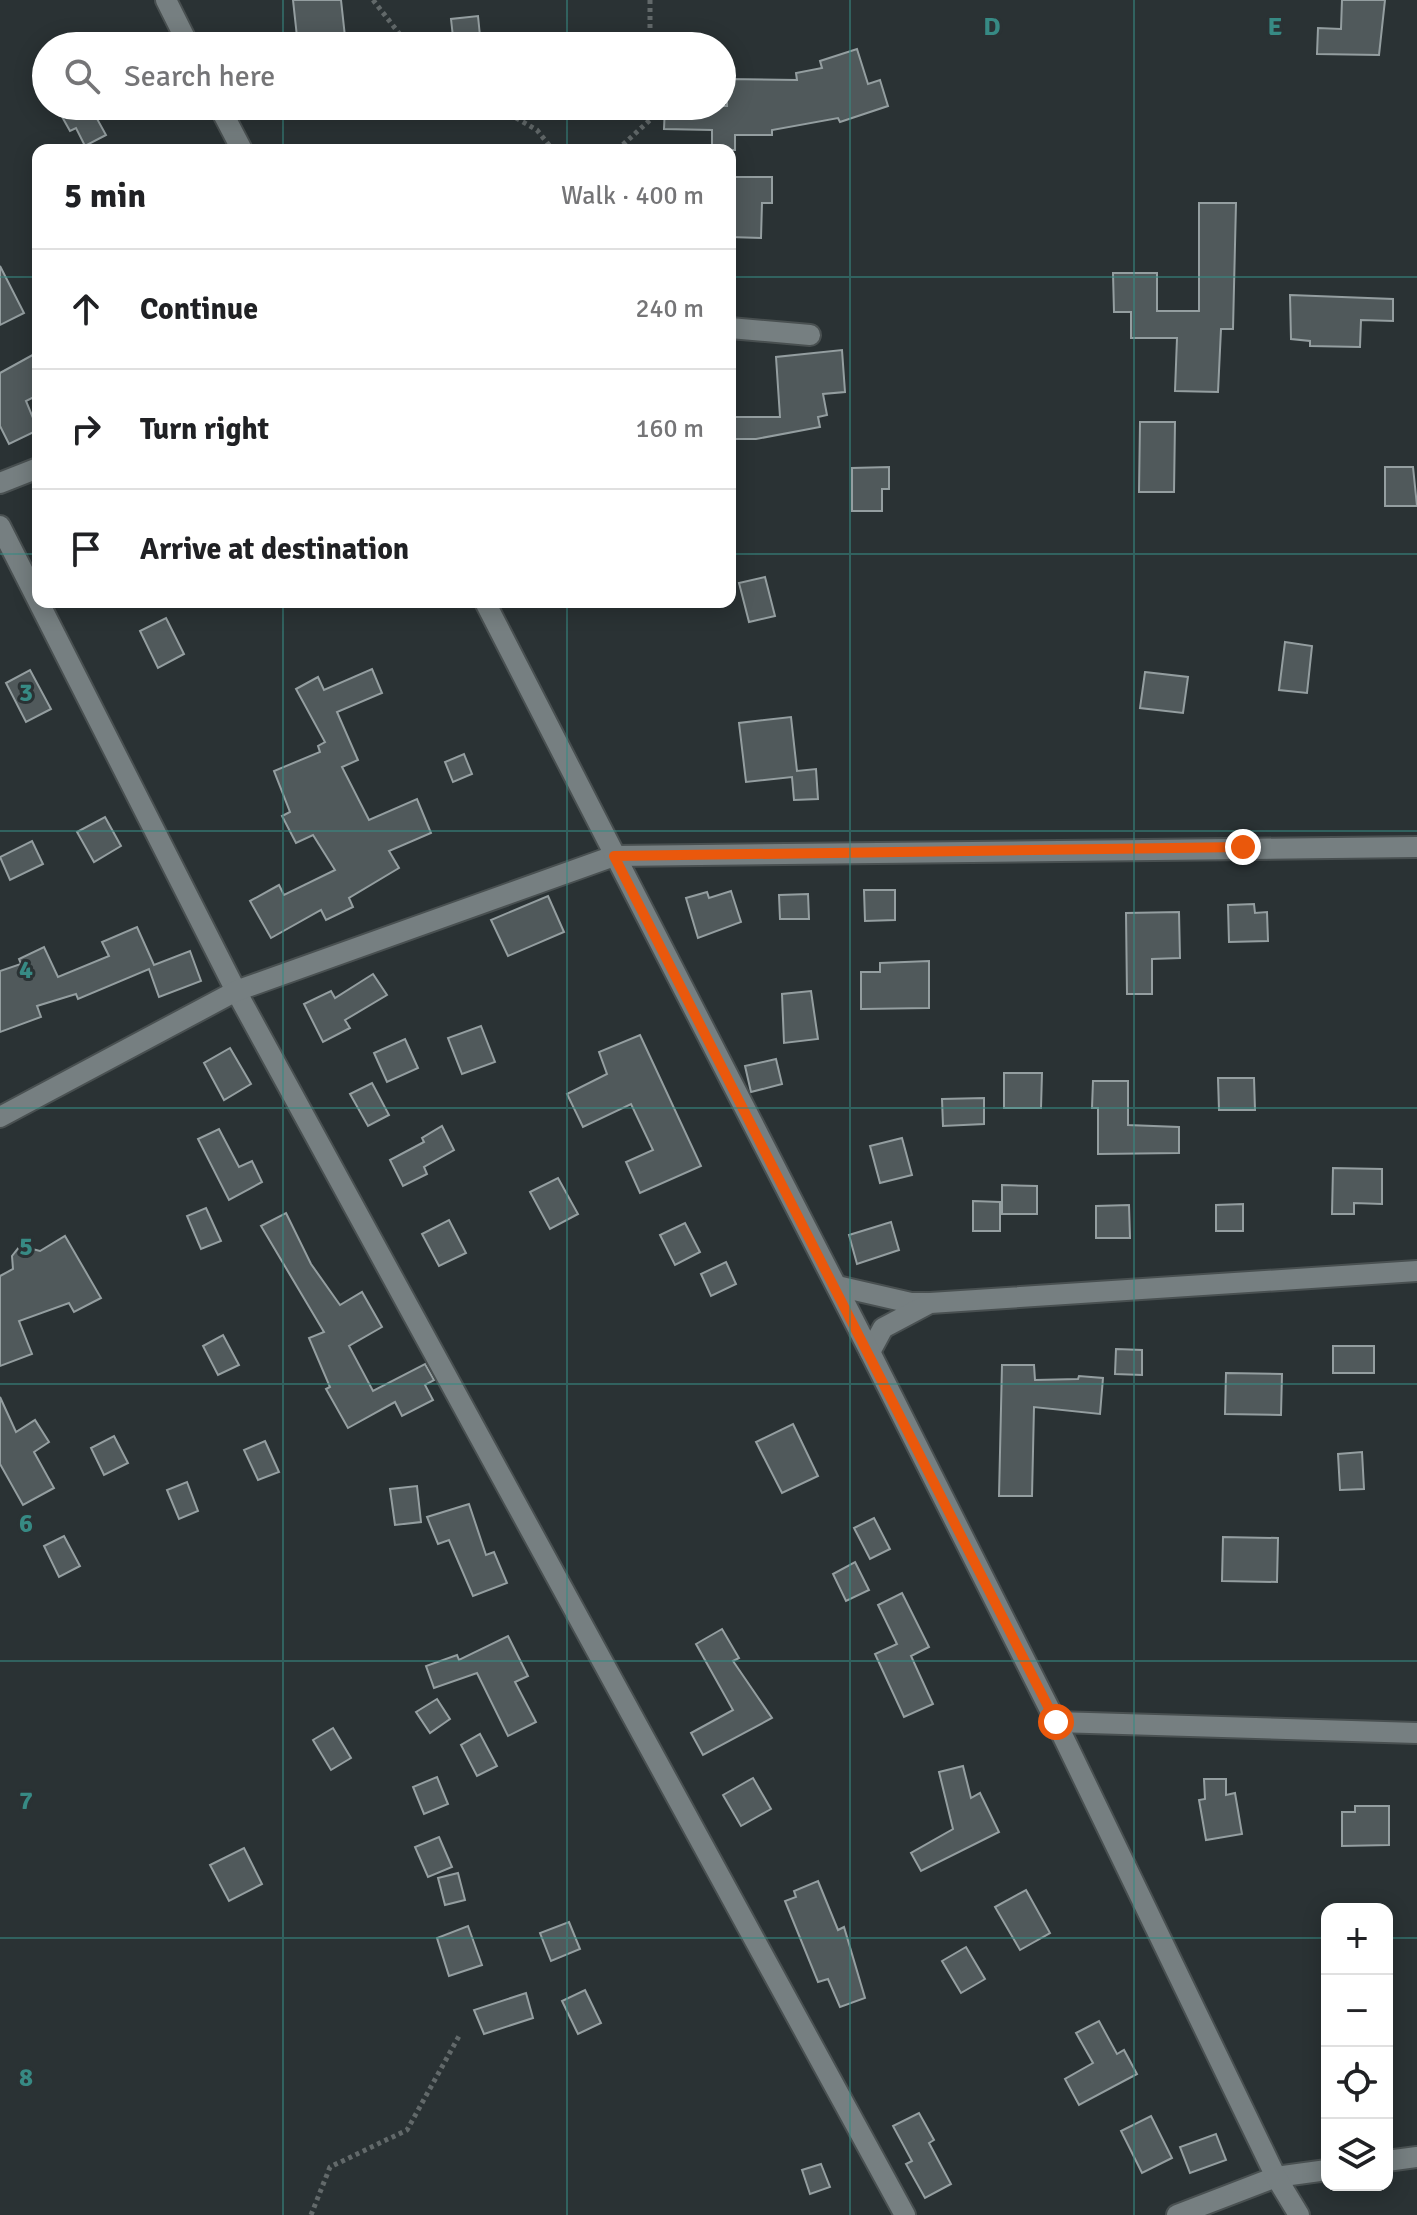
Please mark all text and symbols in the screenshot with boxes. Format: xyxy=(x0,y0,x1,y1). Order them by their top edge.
text: D xyxy=(983,11,1001,43)
text: E xyxy=(1268,11,1282,43)
search box xyxy=(32,32,736,120)
icon: search xyxy=(60,54,104,98)
text: Search here xyxy=(124,58,275,95)
text: 5 min xyxy=(64,175,146,217)
text: Walk · 400 m xyxy=(561,180,704,212)
icon: ahead xyxy=(64,287,108,331)
text: Continue xyxy=(140,291,258,328)
text: 240 m xyxy=(635,293,704,325)
icon: right xyxy=(64,407,108,451)
text: Turn right xyxy=(140,411,269,448)
text: 160 m xyxy=(635,413,704,445)
icon: arrive xyxy=(64,527,108,571)
text: Arrive at destination xyxy=(140,531,409,568)
text: 3 xyxy=(19,677,33,709)
route end xyxy=(1225,829,1261,865)
text: 4 xyxy=(19,954,33,986)
text: 5 xyxy=(19,1231,33,1263)
text: 6 xyxy=(19,1508,33,1540)
route start xyxy=(1038,1704,1074,1740)
text: 7 xyxy=(19,1785,33,1817)
map controls xyxy=(1321,1903,1393,2191)
button: + xyxy=(1321,1903,1393,1975)
button: − xyxy=(1321,1975,1393,2047)
button: locate xyxy=(1321,2047,1393,2119)
text: 8 xyxy=(19,2062,33,2094)
button: layers xyxy=(1321,2119,1393,2191)

